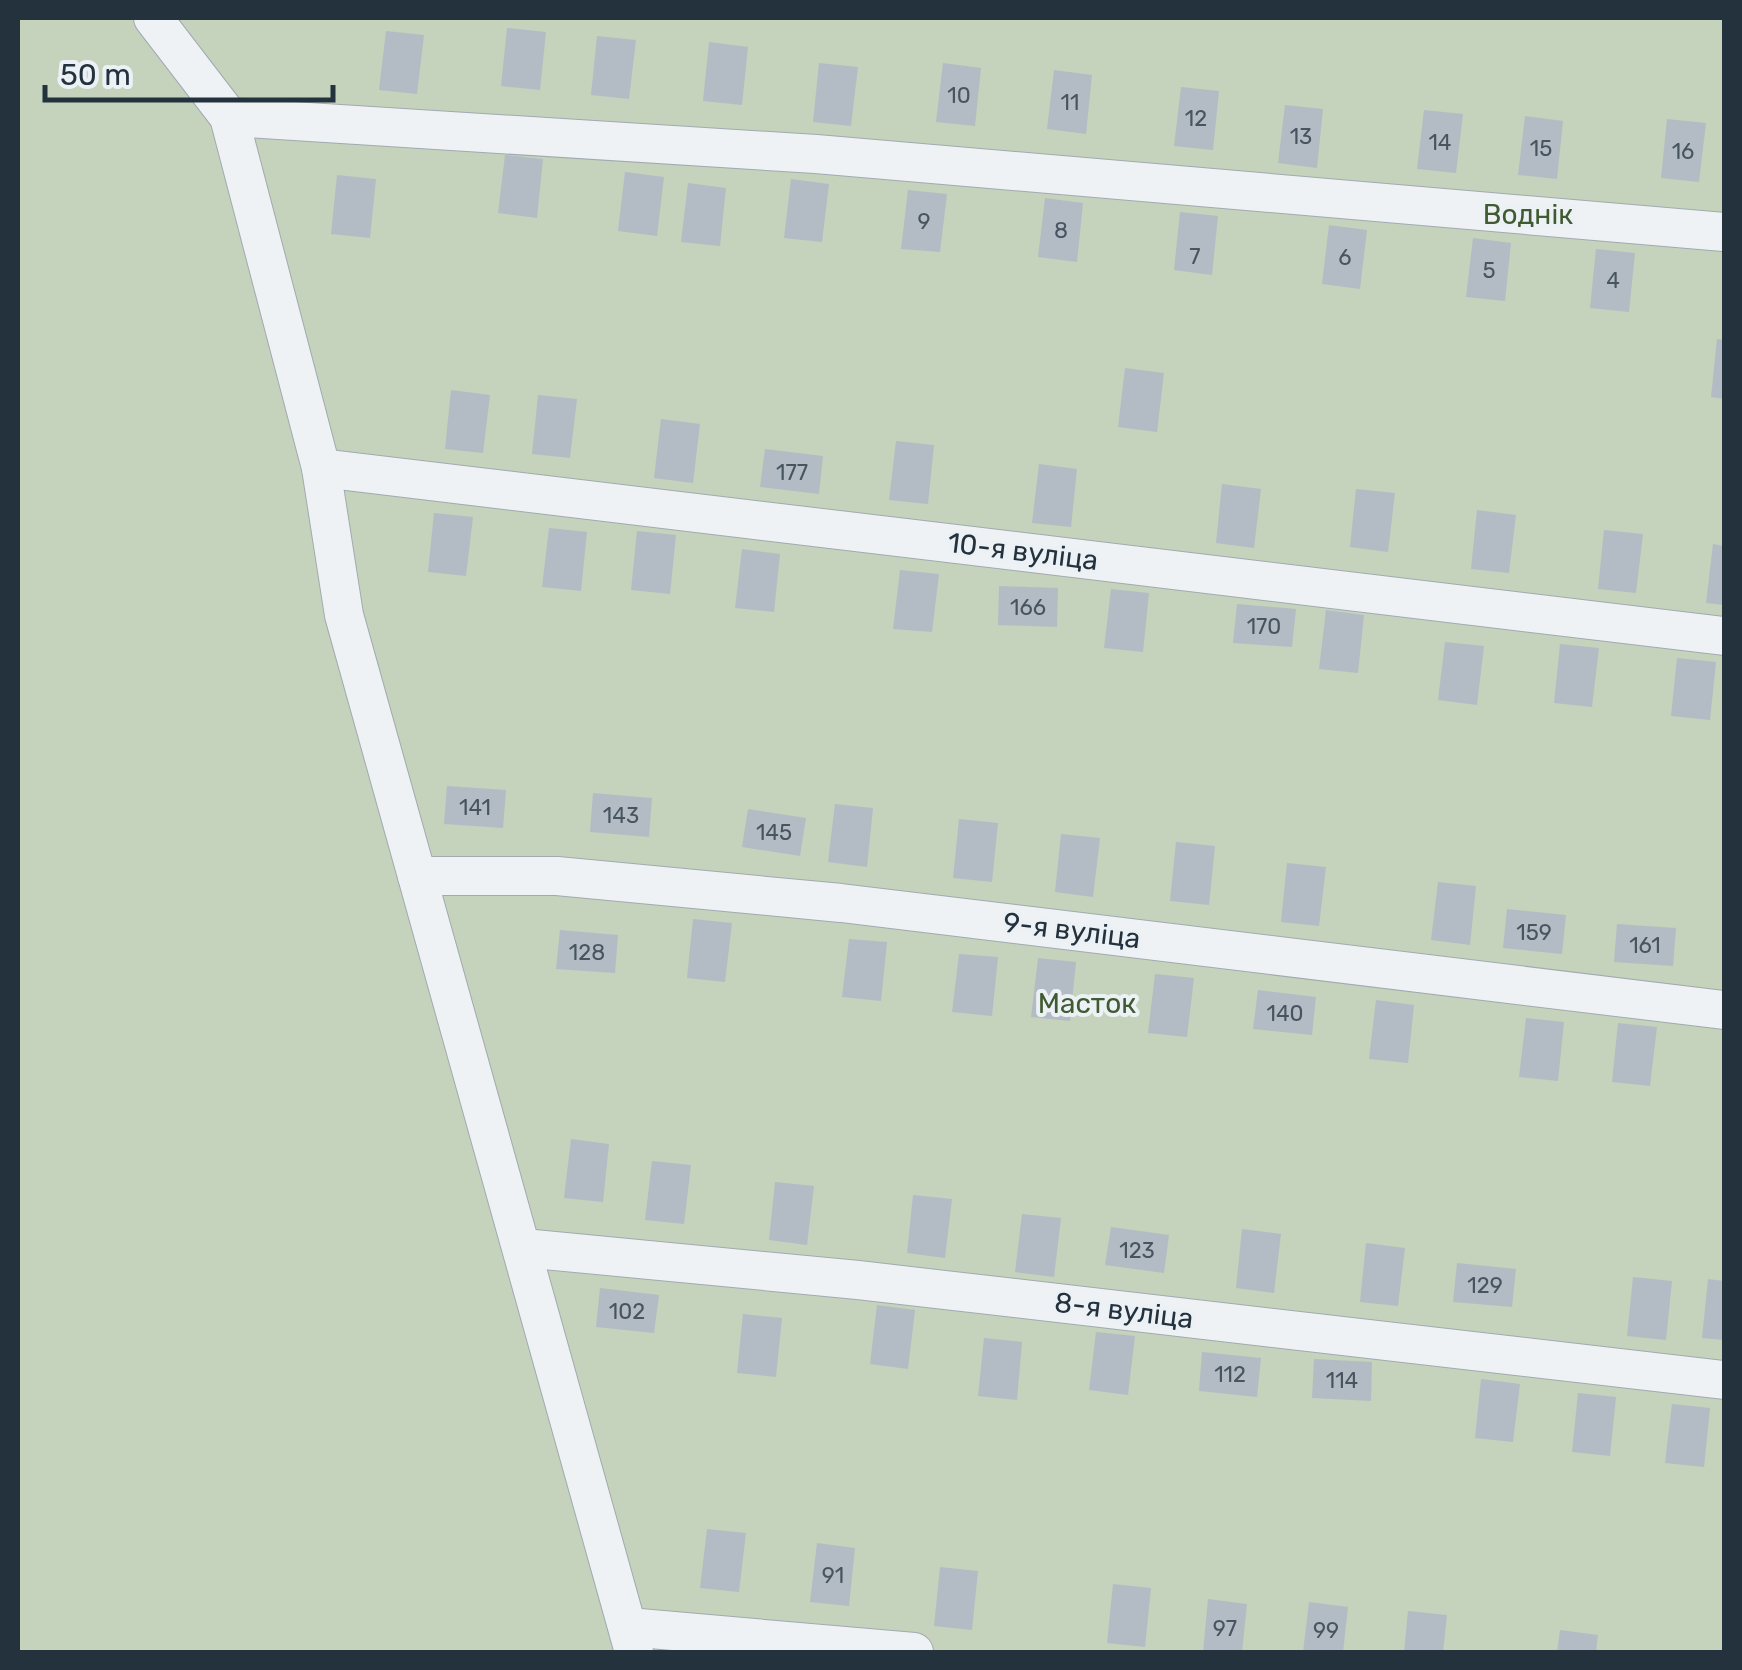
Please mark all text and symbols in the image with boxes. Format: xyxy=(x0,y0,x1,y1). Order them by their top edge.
scale bar xyxy=(45,40,332,102)
text: 50 m xyxy=(60,57,131,93)
house number: 10 xyxy=(947,82,971,109)
house number: 11 xyxy=(1061,89,1079,116)
house number: 12 xyxy=(1185,105,1207,132)
house number: 13 xyxy=(1290,123,1312,150)
house number: 14 xyxy=(1428,129,1452,156)
house number: 15 xyxy=(1530,135,1552,162)
house number: 16 xyxy=(1672,138,1694,165)
park label: Воднік xyxy=(1483,198,1573,231)
house number: 9 xyxy=(917,208,931,235)
house number: 8 xyxy=(1054,217,1068,244)
house number: 7 xyxy=(1189,243,1201,270)
house number: 6 xyxy=(1338,244,1352,271)
house number: 5 xyxy=(1482,257,1496,284)
house number: 4 xyxy=(1606,267,1620,294)
house number: 177 xyxy=(776,459,808,486)
street label: 10-я вуліца xyxy=(946,526,1100,577)
house number: 166 xyxy=(1010,594,1046,621)
house number: 170 xyxy=(1247,613,1281,640)
house number: 141 xyxy=(459,794,491,821)
house number: 143 xyxy=(603,802,639,829)
house number: 145 xyxy=(756,819,792,846)
street label: 9-я вуліца xyxy=(1002,906,1142,955)
house number: 159 xyxy=(1516,919,1552,946)
house number: 161 xyxy=(1629,932,1661,959)
house number: 128 xyxy=(569,939,605,966)
park label: Масток xyxy=(1038,987,1136,1020)
house number: 140 xyxy=(1266,1000,1304,1027)
house number: 123 xyxy=(1119,1237,1155,1264)
house number: 129 xyxy=(1467,1272,1503,1299)
street label: 8-я вуліца xyxy=(1053,1286,1195,1335)
house number: 102 xyxy=(609,1298,645,1325)
house number: 112 xyxy=(1214,1361,1246,1388)
house number: 114 xyxy=(1326,1367,1358,1394)
house number: 91 xyxy=(822,1562,844,1589)
house number: 97 xyxy=(1213,1615,1237,1642)
house number: 99 xyxy=(1313,1617,1339,1644)

